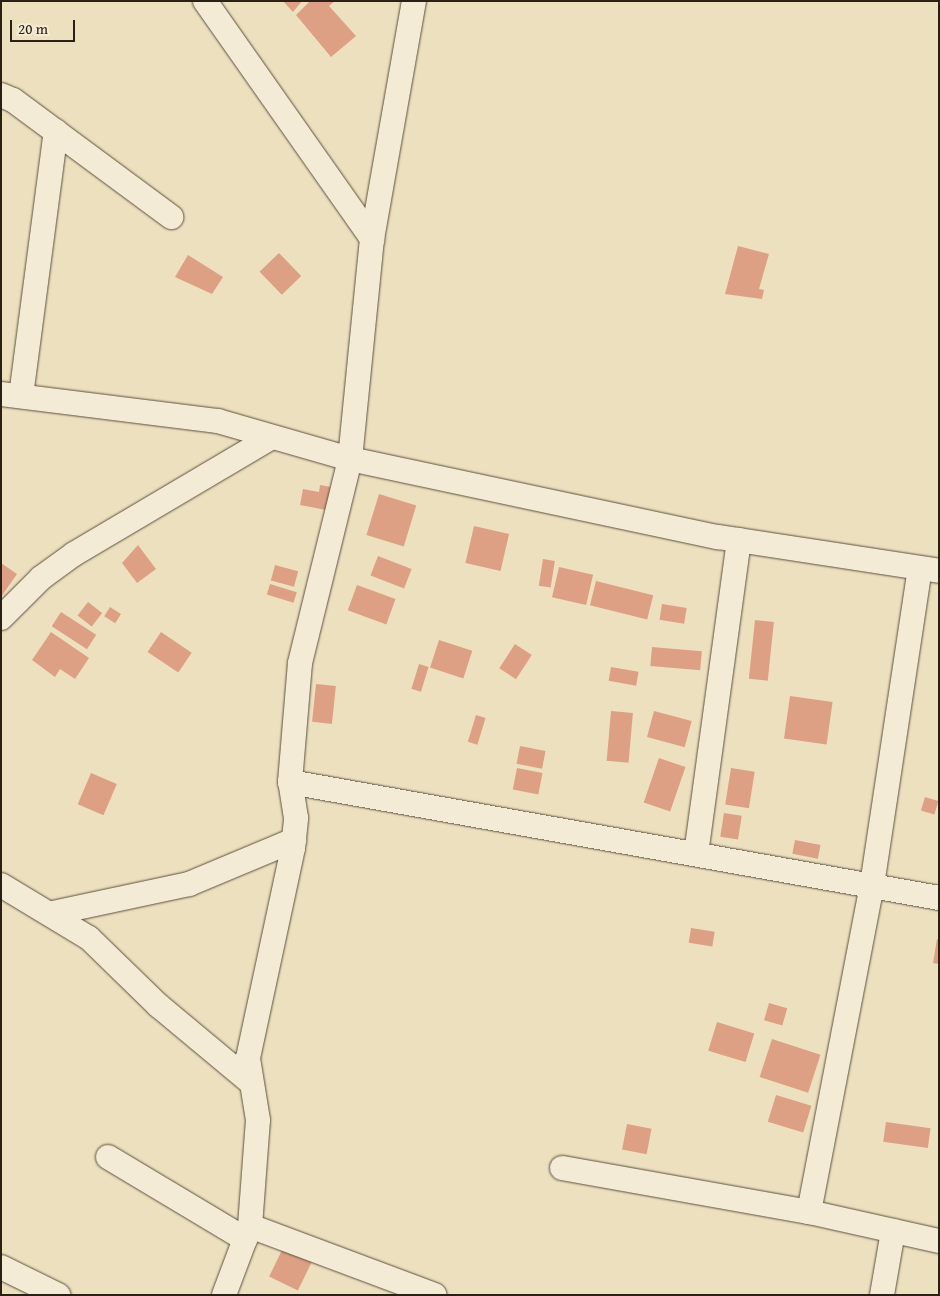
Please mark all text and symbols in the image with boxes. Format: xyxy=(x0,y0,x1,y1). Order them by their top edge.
scale bar xyxy=(12,10,78,42)
text: 20 m xyxy=(18,18,48,39)

